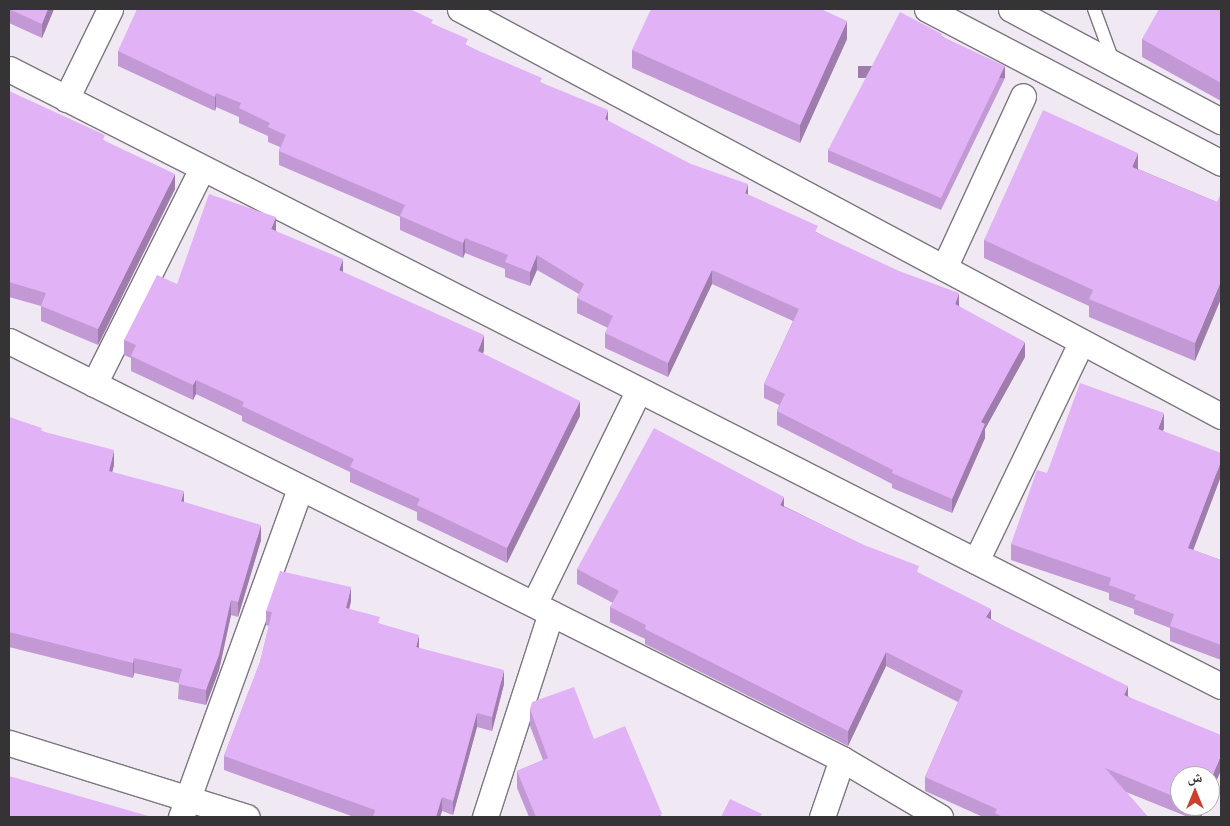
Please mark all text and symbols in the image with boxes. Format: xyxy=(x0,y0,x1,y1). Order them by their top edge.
north arrow xyxy=(1170,766,1220,816)
text: ش xyxy=(1188,768,1202,785)

